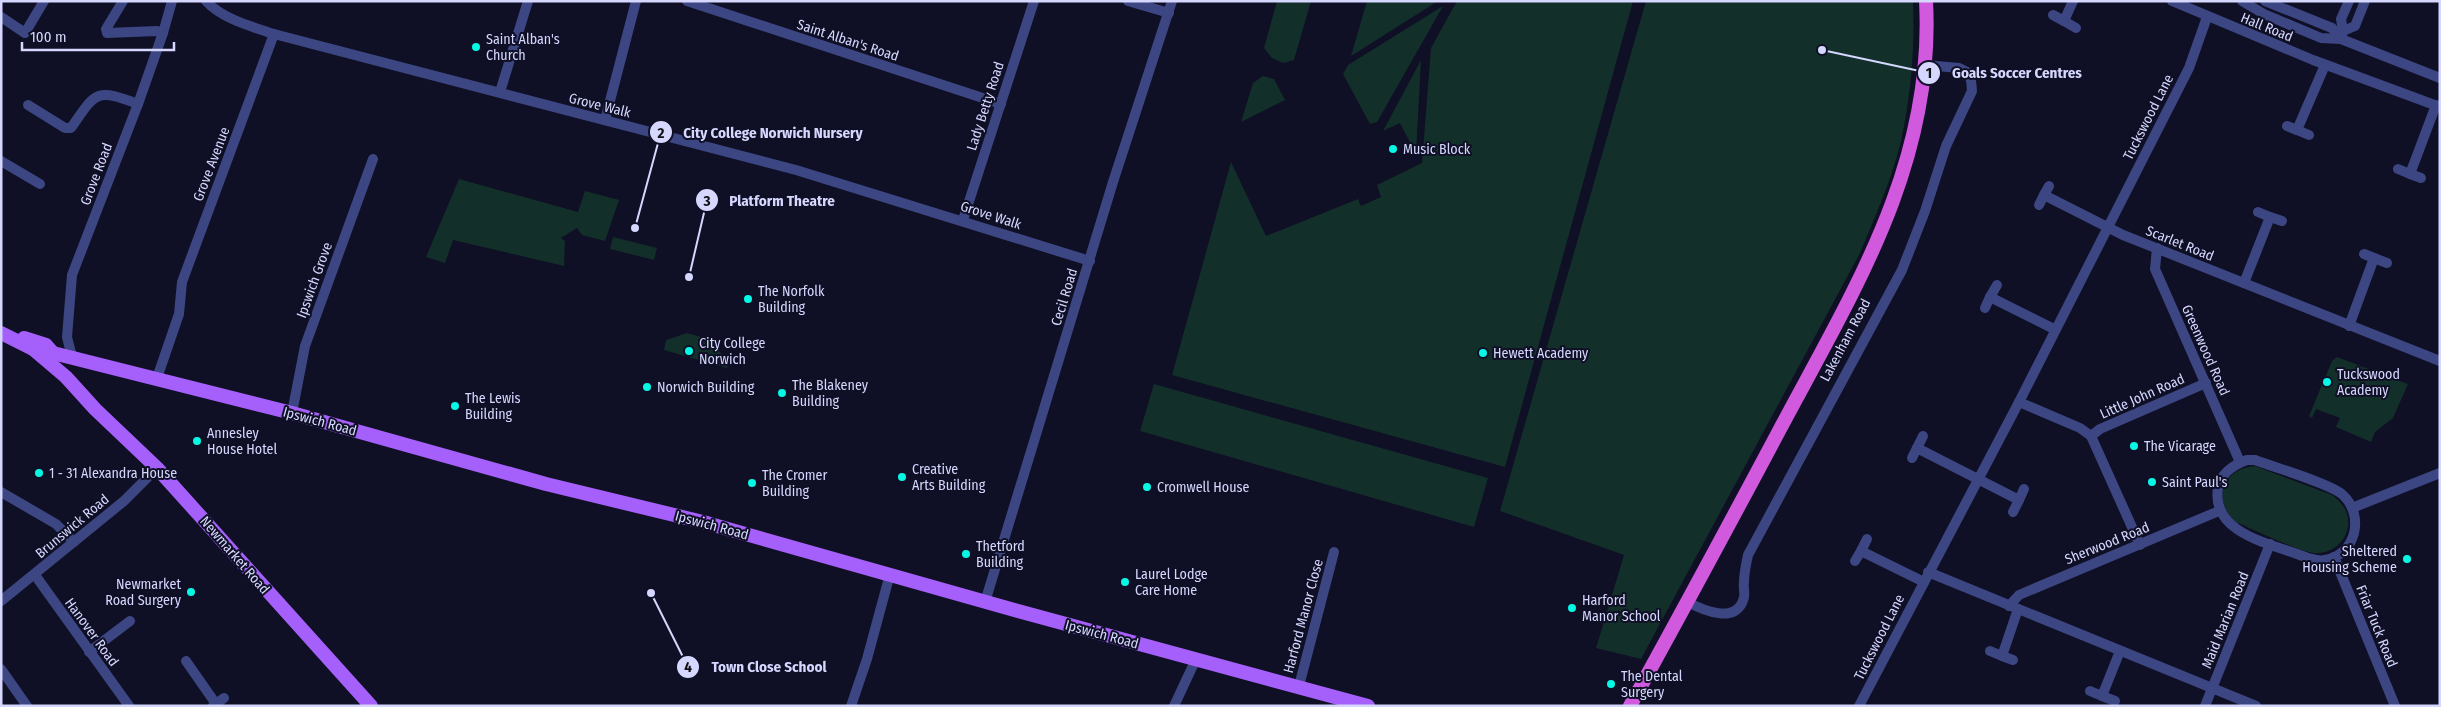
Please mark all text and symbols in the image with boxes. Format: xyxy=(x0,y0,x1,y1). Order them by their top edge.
street label: Hall Road xyxy=(2238,9,2295,46)
street label: Saint Alban's Road xyxy=(795,16,901,65)
scale bar xyxy=(22,20,175,52)
text: 100 m xyxy=(30,28,67,46)
place label: Saint Alban's Church xyxy=(486,31,560,64)
marker: Saint Alban's Church xyxy=(470,41,482,53)
callout: Goals Soccer Centres xyxy=(1917,58,2092,88)
street label: Lady Betty Road xyxy=(963,60,1008,153)
text: 1 xyxy=(1926,64,1932,82)
text: Goals Soccer Centres xyxy=(1952,64,2082,82)
street label: Tuckswood Lane xyxy=(2120,72,2177,163)
street label: Grove Walk xyxy=(567,90,633,121)
callout: City College Norwich Nursery xyxy=(649,117,873,147)
text: 2 xyxy=(657,124,665,142)
text: City College Norwich Nursery xyxy=(683,124,864,142)
street label: Grove Avenue xyxy=(190,125,233,204)
street label: Grove Road xyxy=(77,141,116,208)
place label: Music Block xyxy=(1403,141,1471,158)
marker: Music Block xyxy=(1387,143,1399,155)
callout: Platform Theatre xyxy=(695,185,845,215)
text: 3 xyxy=(702,192,711,210)
text: Platform Theatre xyxy=(729,192,835,210)
street label: Grove Walk xyxy=(958,198,1024,233)
street label: Scarlet Road xyxy=(2143,222,2216,265)
street label: Ipswich Grove xyxy=(293,240,336,320)
street label: Cecil Road xyxy=(1048,266,1081,328)
place label: The Norfolk Building xyxy=(758,283,825,316)
marker: The Norfolk Building xyxy=(742,293,754,305)
street label: Lakenham Road xyxy=(1817,296,1874,384)
street label: Greenwood Road xyxy=(2178,302,2233,398)
place label: City College Norwich xyxy=(699,335,765,368)
marker: City College Norwich xyxy=(683,345,695,357)
place label: Hewett Academy xyxy=(1493,345,1589,362)
marker: Hewett Academy xyxy=(1477,347,1489,359)
place label: Tuckswood Academy xyxy=(2337,366,2400,399)
street label: Little John Road xyxy=(2097,370,2187,423)
marker: Tuckswood Academy xyxy=(2321,376,2333,388)
place label: The Blakeney Building xyxy=(792,377,869,410)
place label: Norwich Building xyxy=(657,379,755,396)
marker: Norwich Building xyxy=(641,381,653,393)
marker: The Blakeney Building xyxy=(776,387,788,399)
place label: The Lewis Building xyxy=(465,390,521,423)
marker: The Lewis Building xyxy=(449,400,461,412)
street label: Ipswich Road xyxy=(281,404,358,439)
place label: Annesley House Hotel xyxy=(207,425,277,458)
marker: Annesley House Hotel xyxy=(191,435,203,447)
place label: The Vicarage xyxy=(2144,438,2216,455)
marker: The Vicarage xyxy=(2128,440,2140,452)
place label: Creative Arts Building xyxy=(912,461,986,494)
place label: 1 - 31 Alexandra House xyxy=(49,465,177,482)
marker: 1 - 31 Alexandra House xyxy=(33,467,45,479)
place label: The Cromer Building xyxy=(762,467,828,500)
marker: Creative Arts Building xyxy=(896,471,908,483)
place label: Saint Paul's xyxy=(2162,474,2228,491)
marker: Saint Paul's xyxy=(2146,476,2158,488)
marker: The Cromer Building xyxy=(746,477,758,489)
place label: Cromwell House xyxy=(1157,479,1249,496)
marker: Cromwell House xyxy=(1141,481,1153,493)
street label: Brunswick Road xyxy=(32,491,113,562)
street label: Ipswich Road xyxy=(673,508,750,543)
street label: Newmarket Road xyxy=(196,513,273,598)
street label: Sherwood Road xyxy=(2062,519,2152,568)
place label: Thetford Building xyxy=(976,538,1025,571)
place label: Sheltered Housing Scheme xyxy=(2302,543,2397,576)
marker: Thetford Building xyxy=(960,548,972,560)
marker: Sheltered Housing Scheme xyxy=(2401,553,2413,565)
street label: Harford Manor Close xyxy=(1280,557,1327,675)
place label: Laurel Lodge Care Home xyxy=(1135,566,1208,599)
street label: Maid Marian Road xyxy=(2198,569,2253,671)
place label: Newmarket Road Surgery xyxy=(105,576,182,609)
marker: Laurel Lodge Care Home xyxy=(1119,576,1131,588)
street label: Friar Tuck Road xyxy=(2352,583,2401,670)
marker: Newmarket Road Surgery xyxy=(185,586,197,598)
place label: Harford Manor School xyxy=(1582,592,1661,625)
street label: Tuckswood Lane xyxy=(1851,592,1908,683)
street label: Hanover Road xyxy=(61,595,122,670)
marker: Harford Manor School xyxy=(1566,602,1578,614)
street label: Ipswich Road xyxy=(1063,617,1140,652)
callout: Town Close School xyxy=(676,652,836,682)
text: 4 xyxy=(684,658,692,676)
text: Town Close School xyxy=(711,658,827,676)
place label: The Dental Surgery xyxy=(1621,668,1683,701)
marker: The Dental Surgery xyxy=(1605,678,1617,690)

